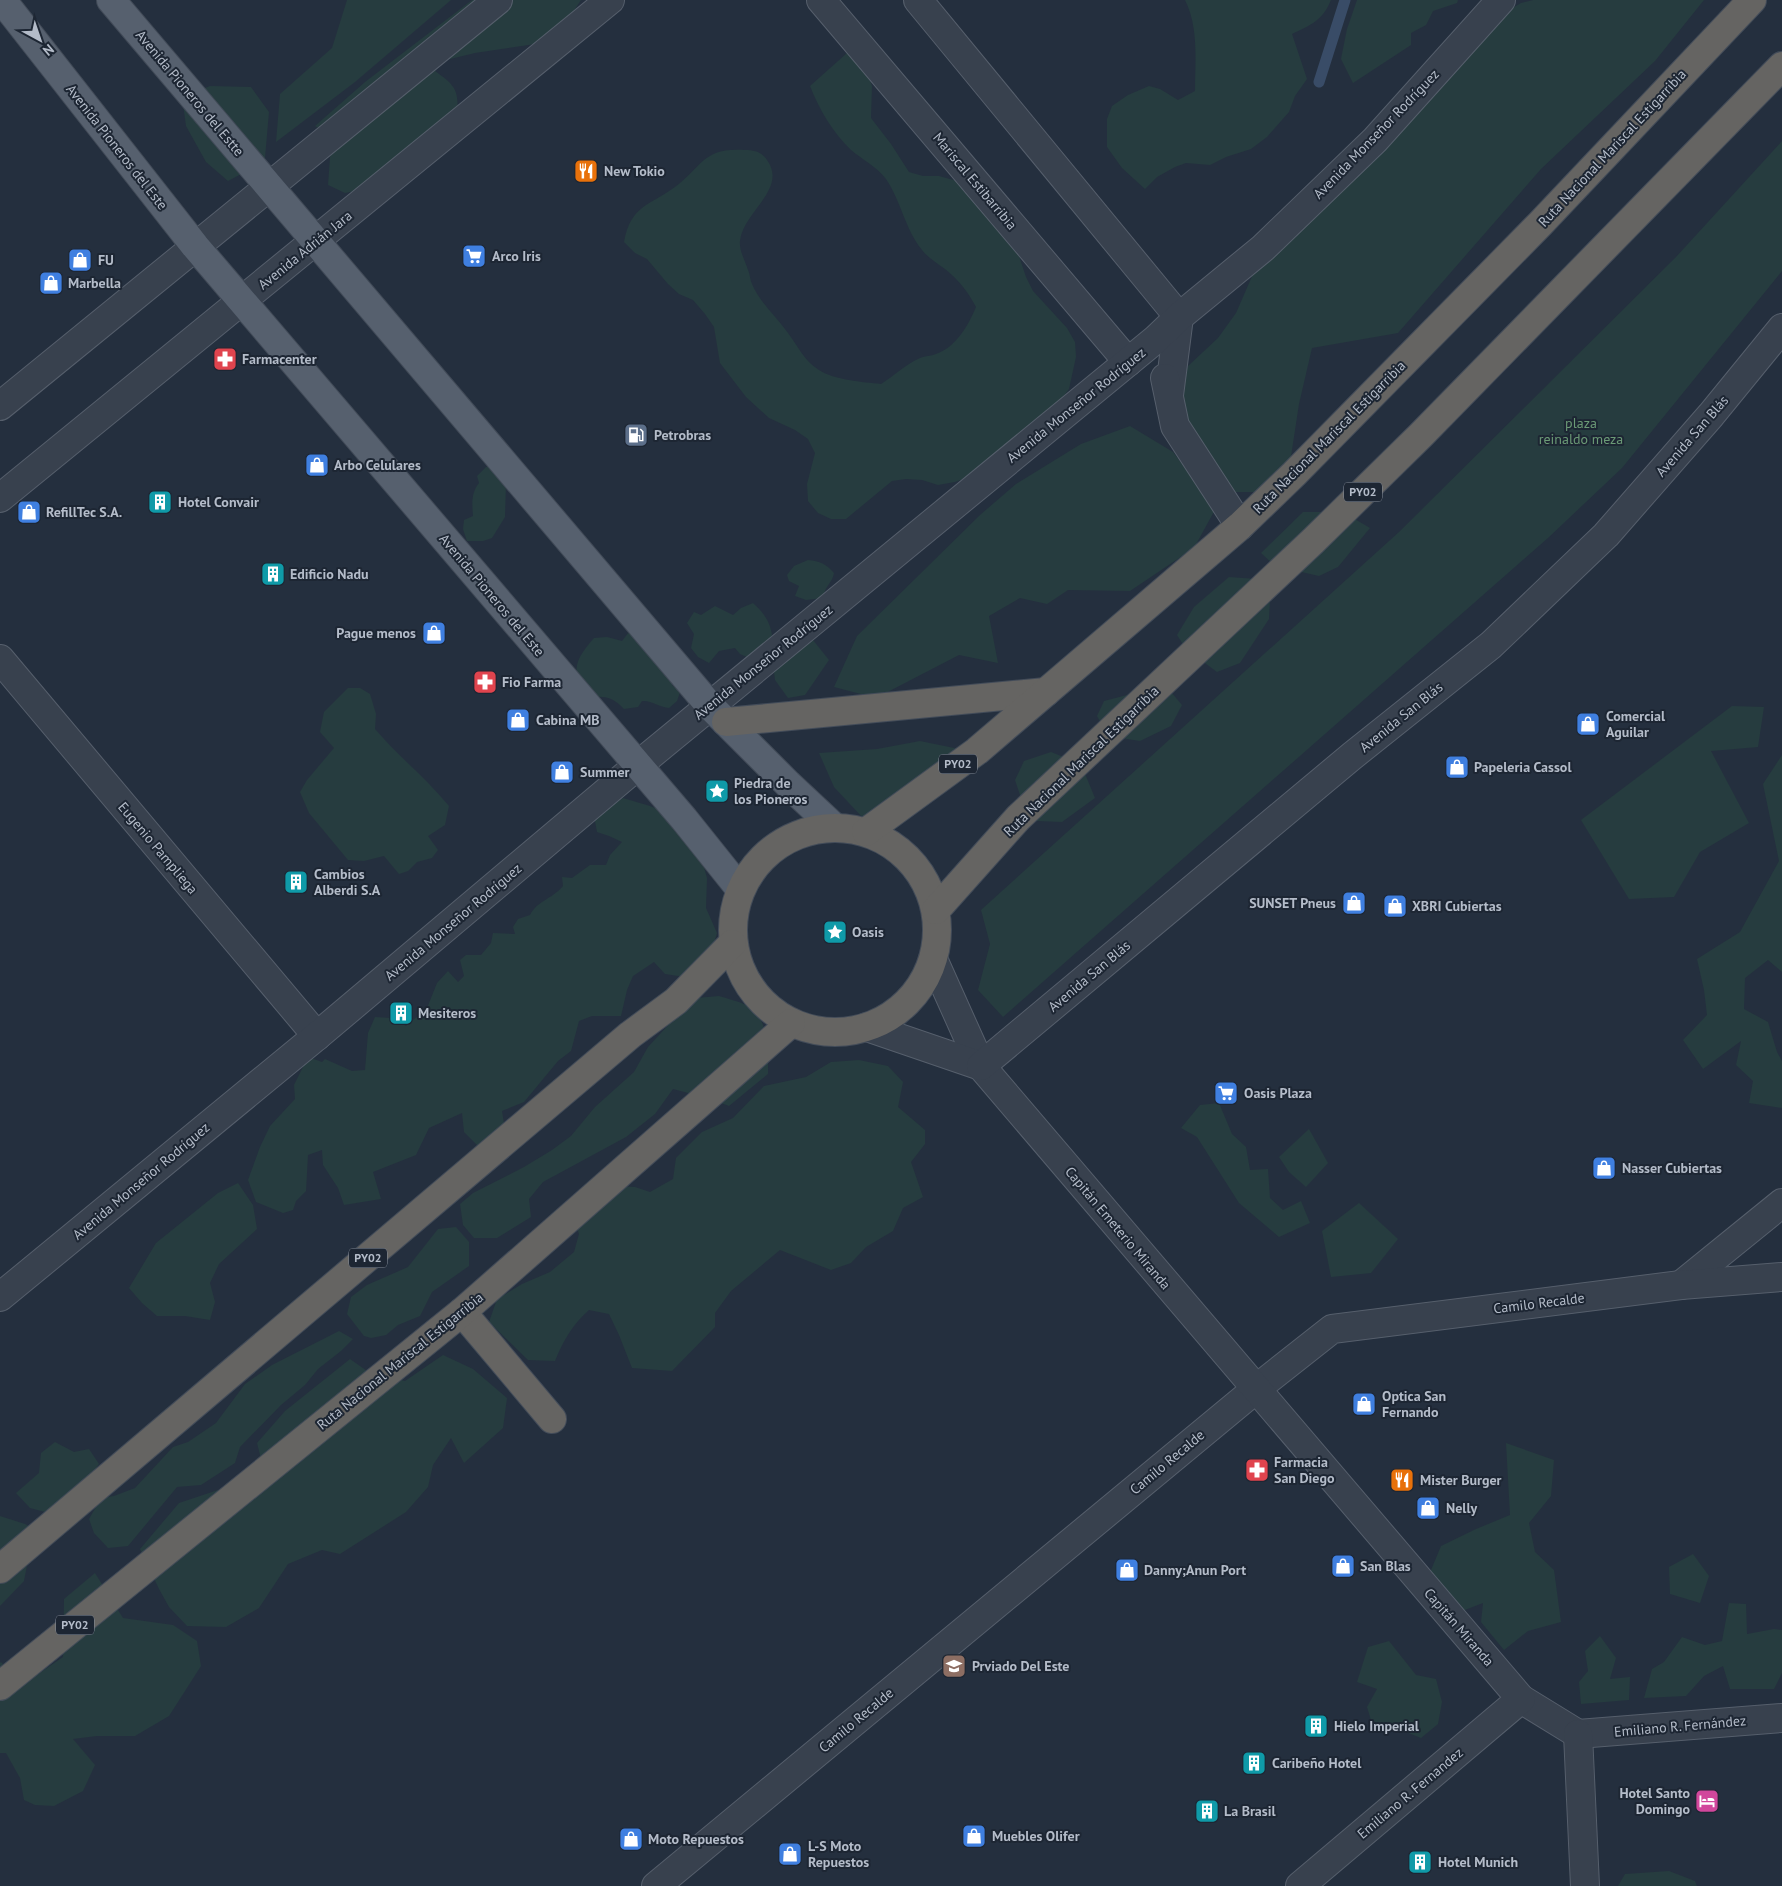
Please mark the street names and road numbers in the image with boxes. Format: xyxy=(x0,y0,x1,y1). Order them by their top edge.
street label: Avenida Pioneros del Estte xyxy=(132,26,248,160)
street label: Avenida Monseñor Rodríguez xyxy=(1309,65,1443,203)
street label: Ruta Nacional Mariscal Estigarribia xyxy=(1534,65,1690,231)
street label: Avenida Pioneros del Este xyxy=(62,81,172,213)
street label: Mariscal Estibarribia xyxy=(929,129,1021,233)
street label: Avenida Adrián Jara xyxy=(254,207,356,293)
street label: Avenida Monseñor Rodríguez xyxy=(1003,343,1149,467)
street label: Ruta Nacional Mariscal Estigarribia xyxy=(1249,357,1409,517)
street label: Avenida San Blás xyxy=(1652,392,1732,480)
road number: PY02 xyxy=(1344,482,1382,502)
street label: Avenida Pioneros del Este xyxy=(435,530,549,660)
street label: Avenida Monseñor Rodríguez xyxy=(690,600,836,724)
street label: Avenida San Blás xyxy=(1356,678,1446,756)
street label: Ruta Nacional Mariscal Estigarribia xyxy=(1000,682,1162,840)
road number: PY02 xyxy=(939,754,977,774)
street label: Eugenio Pampliega xyxy=(114,798,202,898)
street label: Avenida Monseñor Rodríguez xyxy=(381,859,525,985)
street label: Avenida San Blás xyxy=(1044,936,1134,1016)
street label: Avenida Monseñor Rodríguez xyxy=(69,1118,213,1244)
street label: Capitán Emeterio Miranda xyxy=(1061,1163,1175,1293)
road number: PY02 xyxy=(349,1248,387,1268)
street label: Ruta Nacional Mariscal Estigarribia xyxy=(313,1288,487,1434)
street label: Camilo Recalde xyxy=(1492,1288,1586,1318)
street label: Camilo Recalde xyxy=(1126,1426,1208,1498)
street label: Capitán Miranda xyxy=(1420,1584,1498,1670)
road number: PY02 xyxy=(56,1616,94,1634)
street label: Camilo Recalde xyxy=(815,1684,897,1756)
street label: Emiliano R. Fernández xyxy=(1613,1711,1747,1741)
street label: Emiliano R. Fernandez xyxy=(1354,1744,1466,1842)

